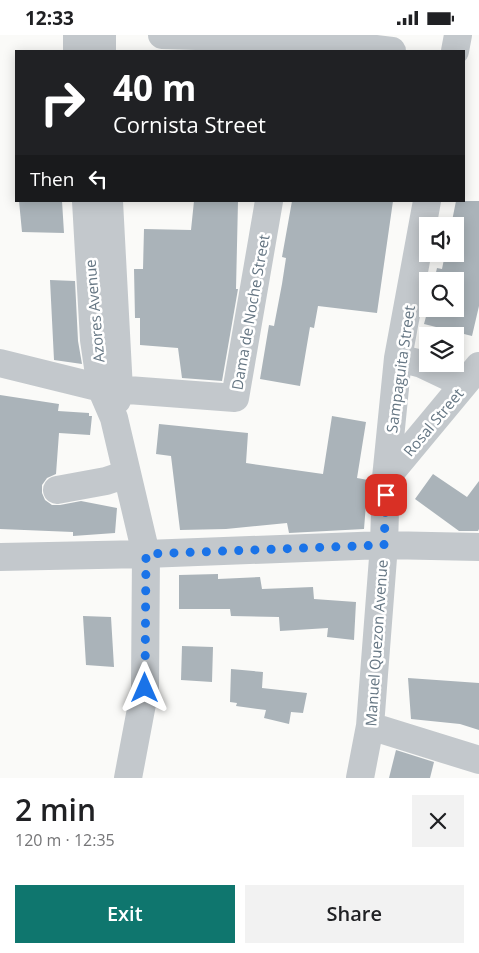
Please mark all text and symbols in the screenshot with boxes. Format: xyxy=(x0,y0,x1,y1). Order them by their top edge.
text: 12:33 xyxy=(25,5,74,31)
text: 40 m xyxy=(113,64,196,111)
icon: right xyxy=(30,70,95,135)
text: Cornista Street xyxy=(113,109,266,139)
icon: left xyxy=(84,165,112,193)
text: Then xyxy=(30,166,74,192)
map controls xyxy=(419,217,464,372)
button: sound xyxy=(419,217,464,262)
street label: Dama de Noche Street xyxy=(226,233,274,391)
street label: Azores Avenue xyxy=(80,259,108,363)
button: search xyxy=(419,272,464,317)
street label: Sampaguita Street xyxy=(381,304,419,434)
button: layers xyxy=(419,327,464,372)
street label: Rosal Street xyxy=(399,384,467,460)
pin xyxy=(365,474,407,516)
icon: arrive xyxy=(372,481,400,509)
street label: Manuel Quezon Avenue xyxy=(360,559,392,727)
position arrow xyxy=(118,661,170,713)
text: 2 min xyxy=(15,789,96,830)
button: close xyxy=(412,795,464,847)
text: 120 m · 12:35 xyxy=(15,829,115,851)
button: Exit xyxy=(15,885,235,943)
button: Share xyxy=(245,885,464,943)

